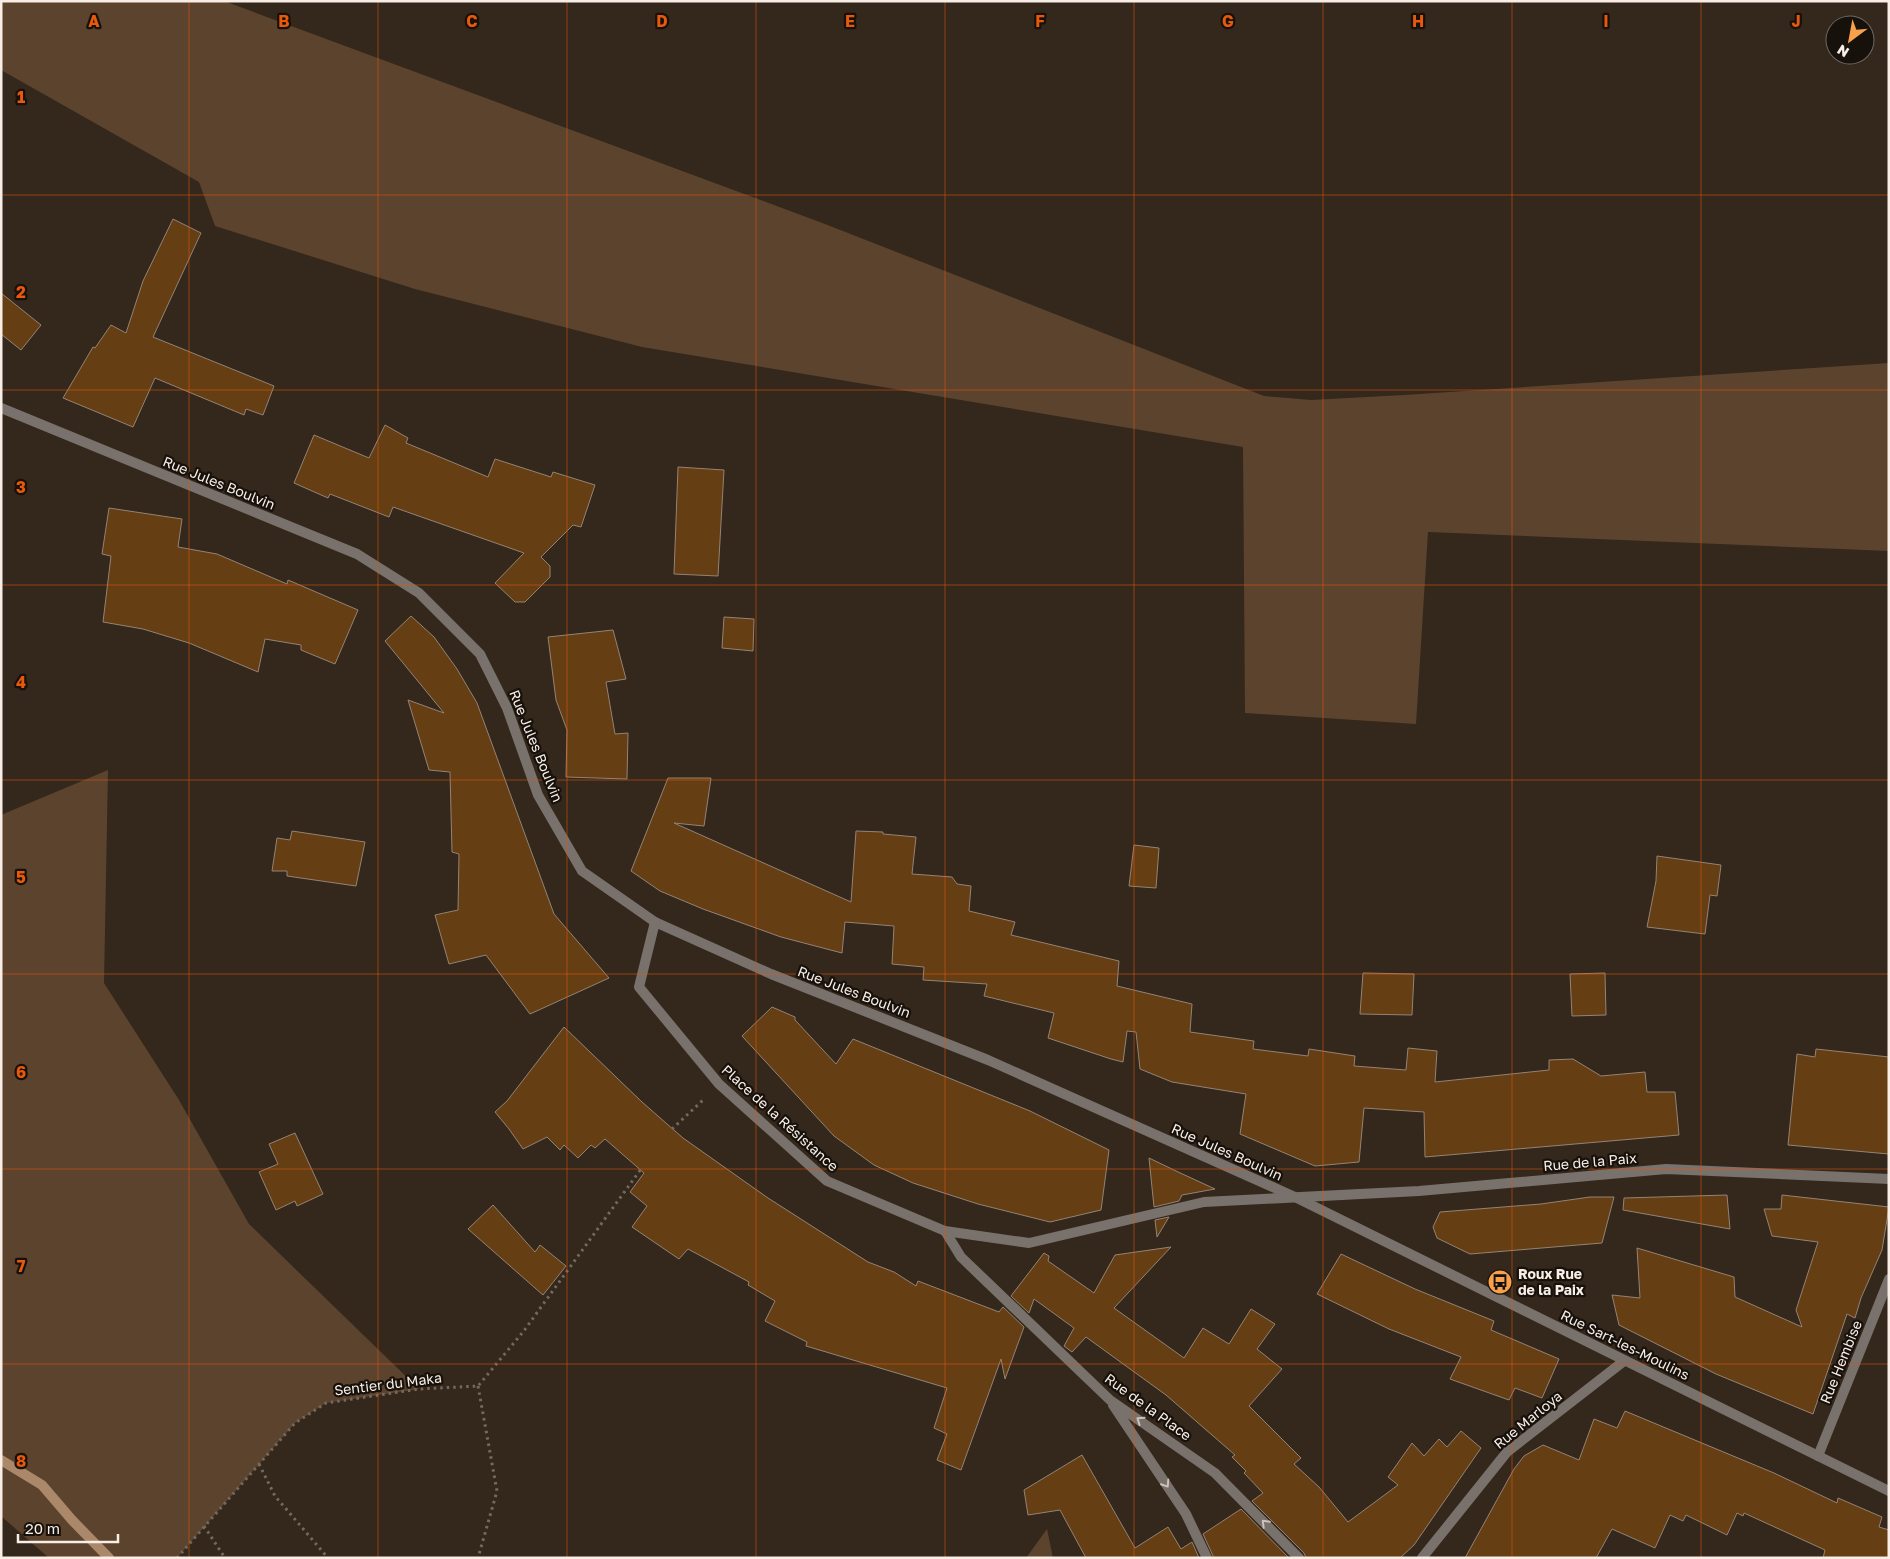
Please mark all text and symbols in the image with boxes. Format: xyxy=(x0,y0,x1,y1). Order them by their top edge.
text: A xyxy=(88,11,100,31)
text: B xyxy=(278,11,290,31)
text: C xyxy=(466,11,478,31)
text: D xyxy=(656,11,668,31)
text: E xyxy=(845,11,855,31)
text: F xyxy=(1035,11,1045,31)
text: G xyxy=(1222,11,1234,31)
text: H xyxy=(1412,11,1424,31)
text: I xyxy=(1603,11,1609,31)
text: J xyxy=(1791,11,1801,31)
north arrow xyxy=(1825,15,1875,65)
text: N xyxy=(1834,41,1852,61)
text: 1 xyxy=(17,87,25,107)
text: 2 xyxy=(16,282,26,302)
street label: Rue Jules Boulvin xyxy=(161,452,278,513)
text: 3 xyxy=(16,477,26,497)
text: 4 xyxy=(16,672,26,692)
street label: Rue Jules Boulvin xyxy=(506,687,567,804)
text: 5 xyxy=(16,867,26,887)
street label: Rue Jules Boulvin xyxy=(795,962,913,1021)
street label: Place de la Résistance xyxy=(719,1061,842,1174)
text: 6 xyxy=(16,1062,26,1082)
street label: Rue Jules Boulvin xyxy=(1169,1119,1285,1184)
street label: Rue de la Paix xyxy=(1542,1149,1638,1174)
text: 7 xyxy=(17,1256,26,1276)
place label: Roux Rue de la Paix xyxy=(1518,1265,1584,1298)
bus stop icon: Roux Rue de la Paix xyxy=(1487,1269,1513,1295)
street label: Rue Sart-les-Moulins xyxy=(1558,1306,1692,1383)
street label: Rue Hembise xyxy=(1816,1318,1865,1406)
street label: Sentier du Maka xyxy=(333,1368,443,1399)
street label: Rue de la Place xyxy=(1102,1370,1195,1444)
street label: Rue Marloya xyxy=(1490,1387,1565,1452)
one-way arrow xyxy=(1136,1417,1146,1426)
text: 8 xyxy=(16,1451,26,1471)
one-way arrow xyxy=(1160,1478,1169,1488)
scale bar xyxy=(18,1512,118,1544)
text: 20 m xyxy=(25,1519,60,1537)
one-way arrow xyxy=(1262,1520,1271,1529)

